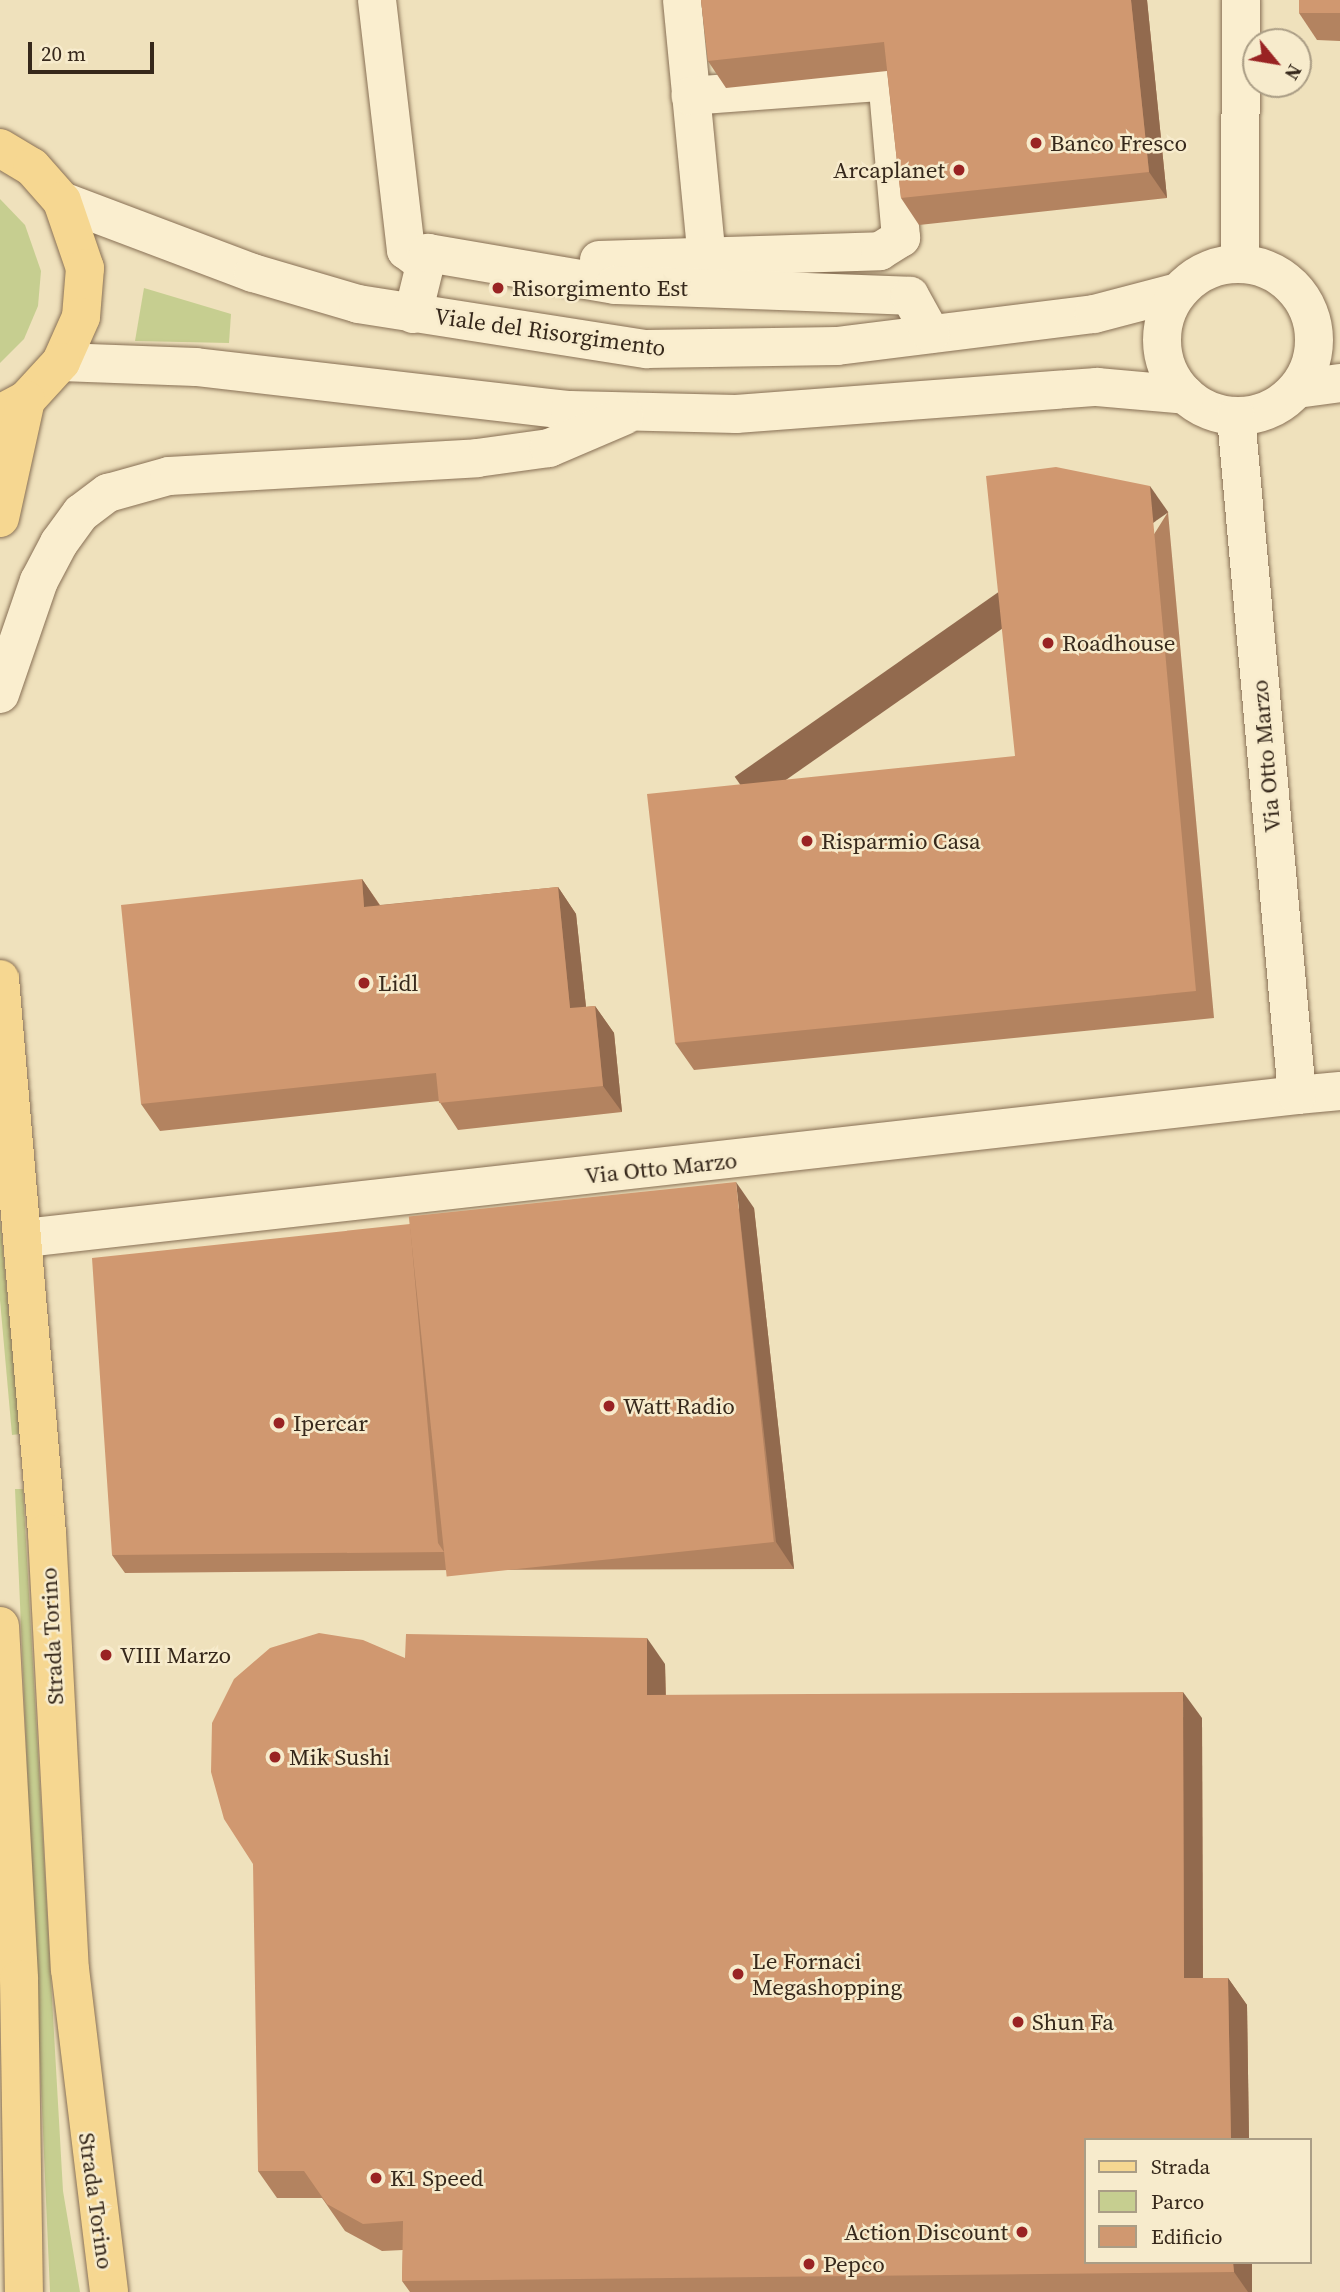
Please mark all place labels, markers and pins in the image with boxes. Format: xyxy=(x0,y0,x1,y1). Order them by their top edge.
place label: Banco Fresco xyxy=(1050,129,1187,157)
marker: Banco Fresco xyxy=(1028,135,1044,151)
place label: Arcaplanet xyxy=(833,156,945,184)
marker: Arcaplanet xyxy=(951,162,967,178)
place label: Risorgimento Est xyxy=(512,274,688,302)
marker: Risorgimento Est xyxy=(490,280,506,296)
place label: Roadhouse xyxy=(1062,629,1175,657)
marker: Roadhouse xyxy=(1040,635,1056,651)
place label: Risparmio Casa xyxy=(821,827,981,855)
marker: Risparmio Casa xyxy=(799,833,815,849)
place label: Lidl xyxy=(378,969,418,997)
marker: Lidl xyxy=(356,975,372,991)
place label: Watt Radio xyxy=(623,1392,735,1420)
marker: Watt Radio xyxy=(601,1398,617,1414)
place label: Ipercar xyxy=(293,1409,368,1437)
marker: Ipercar xyxy=(271,1415,287,1431)
place label: VIII Marzo xyxy=(120,1641,231,1669)
marker: VIII Marzo xyxy=(98,1647,114,1663)
place label: Mik Sushi xyxy=(289,1743,390,1771)
marker: Mik Sushi xyxy=(267,1749,283,1765)
place label: Le Fornaci Megashopping xyxy=(752,1947,902,2001)
marker: Le Fornaci Megashopping xyxy=(730,1966,746,1982)
place label: Shun Fa xyxy=(1032,2008,1114,2036)
marker: Shun Fa xyxy=(1010,2014,1026,2030)
place label: K1 Speed xyxy=(390,2164,484,2192)
marker: K1 Speed xyxy=(368,2170,384,2186)
place label: Action Discount xyxy=(844,2218,1008,2246)
marker: Action Discount xyxy=(1014,2224,1030,2240)
place label: Pepco xyxy=(823,2250,885,2278)
marker: Pepco xyxy=(801,2256,817,2272)

